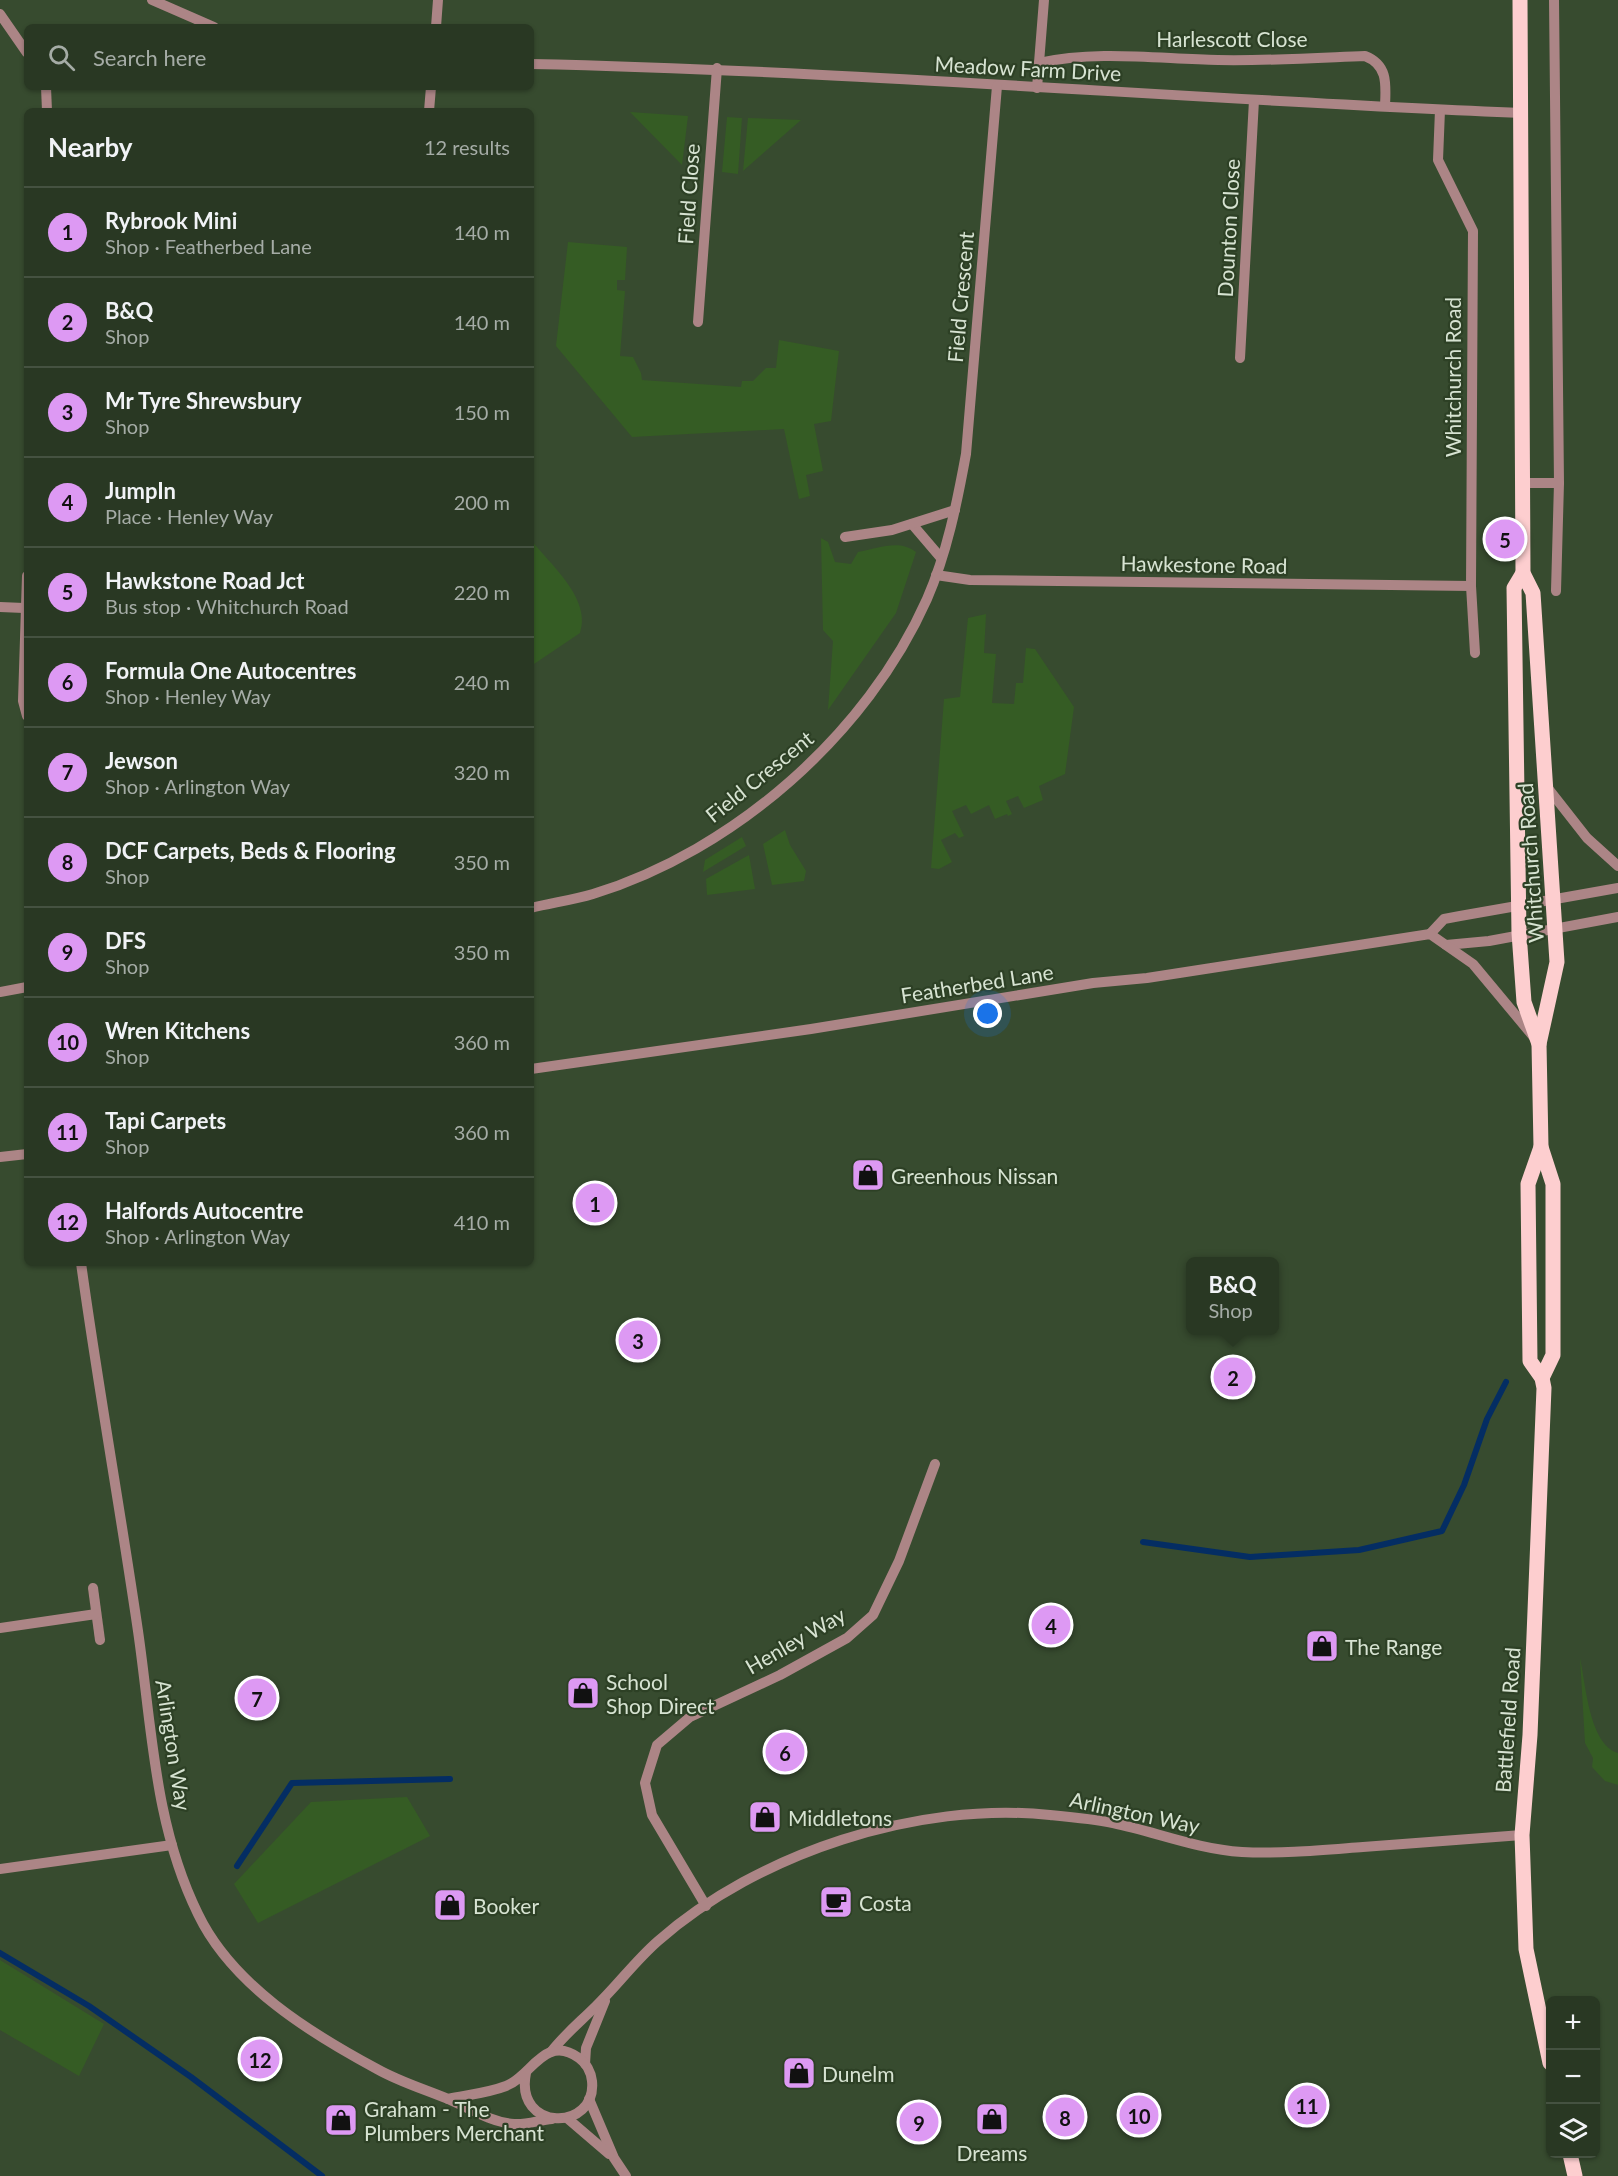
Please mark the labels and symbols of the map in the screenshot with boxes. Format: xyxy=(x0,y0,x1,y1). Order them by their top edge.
street label: Harlescott Close xyxy=(1156,26,1308,51)
street label: Meadow Farm Drive xyxy=(934,51,1122,85)
street label: Field Close xyxy=(672,143,704,245)
street label: Dounton Close xyxy=(1212,158,1244,298)
street label: Field Crescent xyxy=(942,230,978,364)
street label: Whitchurch Road xyxy=(1440,297,1465,457)
pin: 5 xyxy=(1486,516,1524,562)
street label: Hawkestone Road xyxy=(1120,550,1288,578)
street label: Field Crescent xyxy=(700,725,818,827)
street label: Whitchurch Road xyxy=(1512,782,1548,944)
street label: Featherbed Lane xyxy=(899,959,1055,1007)
your location xyxy=(973,999,1002,1028)
shop icon: Greenhous Nissan xyxy=(850,1157,886,1193)
place label: Greenhous Nissan xyxy=(891,1163,1058,1188)
pin: 1 xyxy=(576,1180,614,1226)
pin: 3 xyxy=(618,1318,658,1362)
pin: 2 xyxy=(1214,1354,1252,1400)
street label: Henley Way xyxy=(741,1601,850,1679)
pin: 4 xyxy=(1032,1602,1070,1648)
shop icon: The Range xyxy=(1304,1628,1340,1664)
place label: The Range xyxy=(1345,1634,1442,1659)
street label: Battlefield Road xyxy=(1489,1646,1525,1794)
place label: School Shop Direct xyxy=(606,1669,715,1718)
shop icon: School Shop Direct xyxy=(565,1675,601,1711)
pin: 7 xyxy=(238,1676,276,1720)
street label: Arlington Way xyxy=(151,1678,197,1812)
pin: 6 xyxy=(766,1730,804,1774)
street label: Arlington Way xyxy=(1068,1786,1202,1838)
shop icon: Middletons xyxy=(747,1799,783,1835)
place label: Middletons xyxy=(788,1805,892,1830)
cafe icon: Costa xyxy=(818,1884,854,1920)
shop icon: Booker xyxy=(432,1887,468,1923)
place label: Costa xyxy=(859,1890,912,1915)
place label: Booker xyxy=(473,1893,539,1918)
pin: 12 xyxy=(240,2036,280,2082)
shop icon: Dunelm xyxy=(781,2055,817,2091)
place label: Dunelm xyxy=(822,2061,895,2086)
pin: 11 xyxy=(1288,2082,1326,2128)
pin: 10 xyxy=(1120,2092,1158,2138)
pin: 8 xyxy=(1046,2094,1084,2140)
place label: Graham - The Plumbers Merchant xyxy=(364,2096,545,2145)
pin: 9 xyxy=(900,2100,938,2144)
shop icon: Dreams xyxy=(974,2101,1010,2137)
shop icon: Graham - The Plumbers Merchant xyxy=(323,2102,359,2138)
place label: Dreams xyxy=(957,2140,1027,2165)

